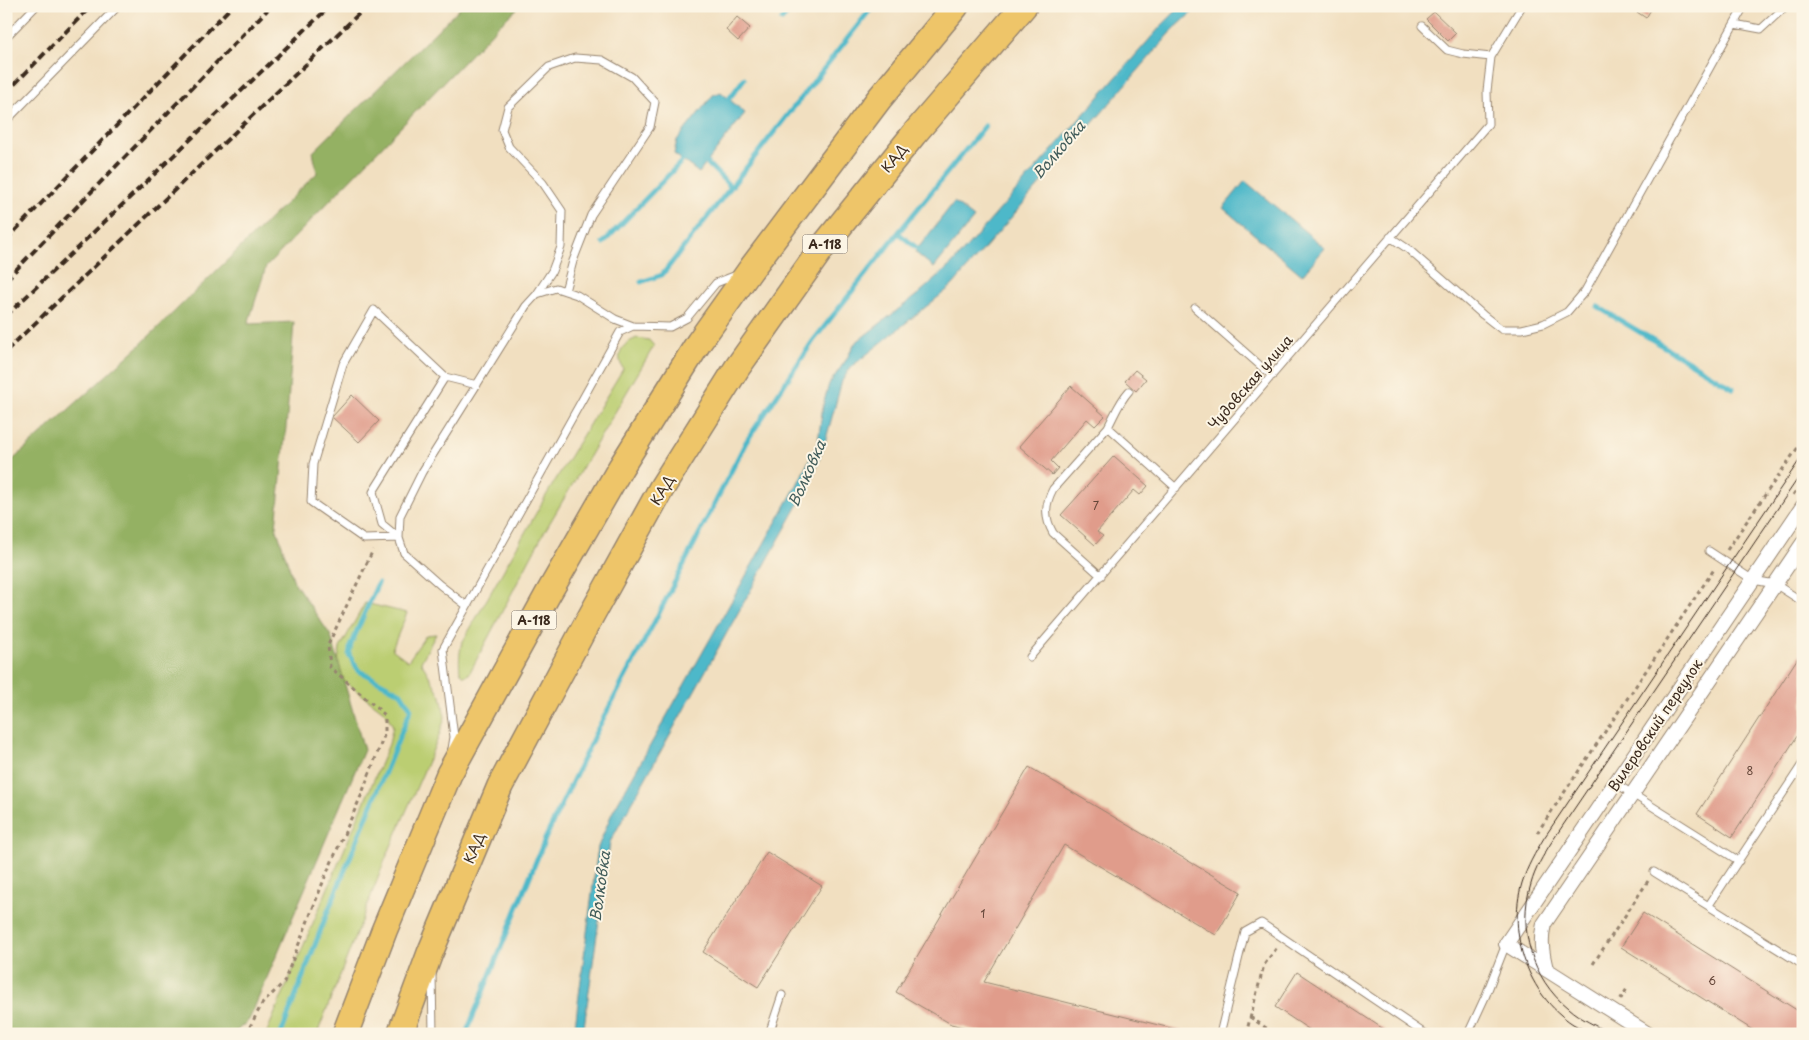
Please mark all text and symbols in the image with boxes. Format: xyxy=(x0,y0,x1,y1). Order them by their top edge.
water label: Волковка xyxy=(1026,114,1090,183)
street label: КАД xyxy=(876,139,912,177)
road number: А-118 xyxy=(802,234,848,253)
street label: Чудовская улица xyxy=(1203,330,1297,434)
water label: Волковка xyxy=(781,435,831,510)
street label: КАД xyxy=(645,471,679,509)
house number: 7 xyxy=(1093,497,1099,514)
road number: А-118 xyxy=(512,610,556,630)
street label: Вилеровский переулок xyxy=(1603,654,1708,796)
house number: 8 xyxy=(1747,762,1754,779)
street label: КАД xyxy=(458,829,490,867)
water label: Волковка xyxy=(583,849,615,923)
house number: 1 xyxy=(981,905,986,922)
house number: 6 xyxy=(1708,972,1716,989)

